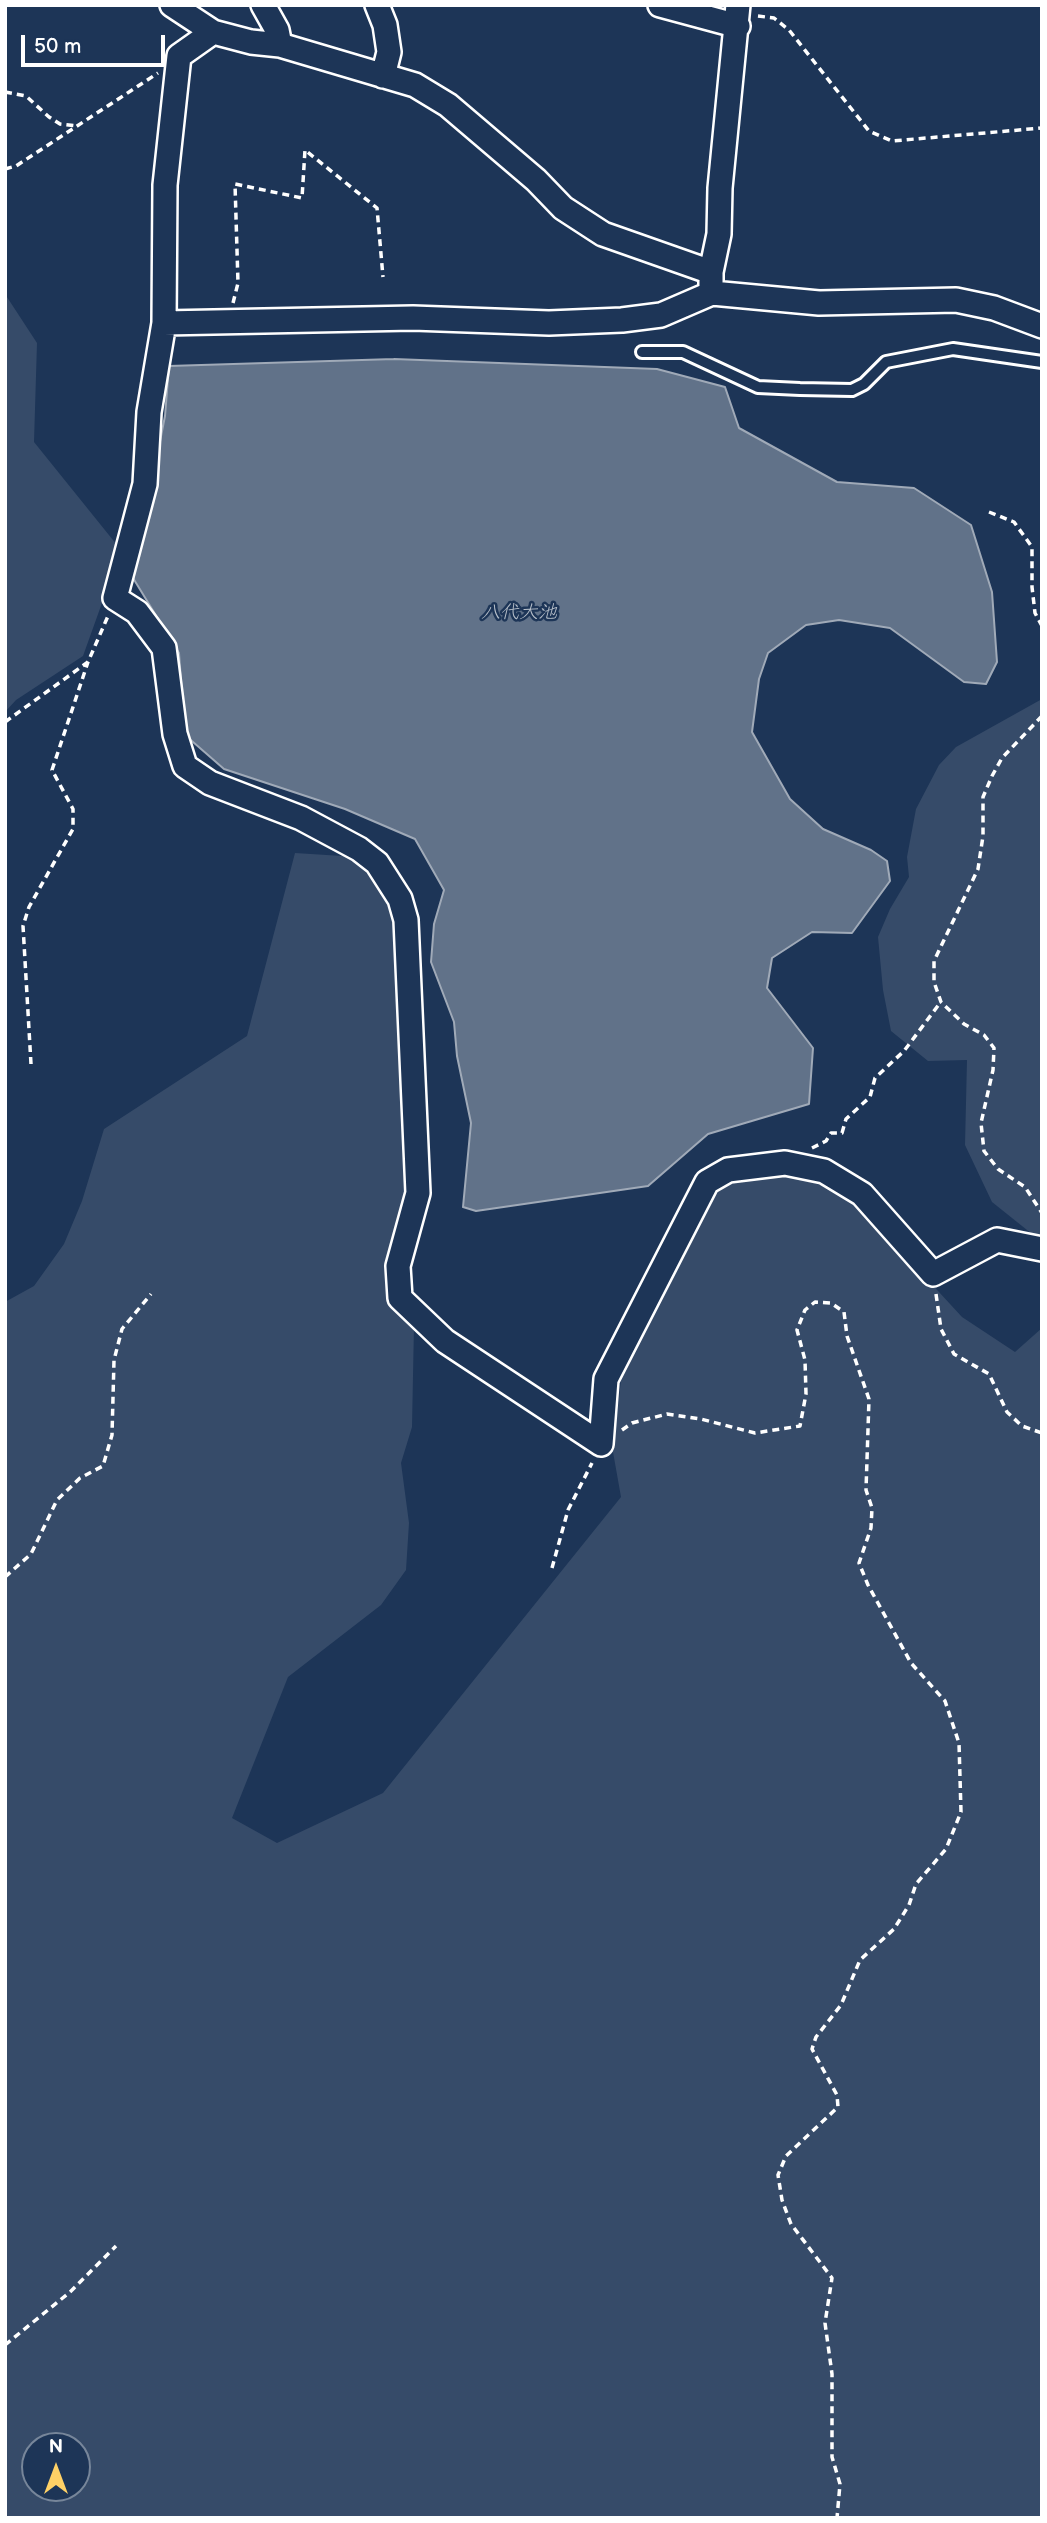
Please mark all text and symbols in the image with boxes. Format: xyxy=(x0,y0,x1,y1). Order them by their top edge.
scale bar xyxy=(24,21,168,65)
text: 50 m xyxy=(34,34,81,59)
water label: 八代大池 xyxy=(481,602,557,624)
north arrow xyxy=(21,2432,91,2502)
text: N xyxy=(49,2436,63,2459)

